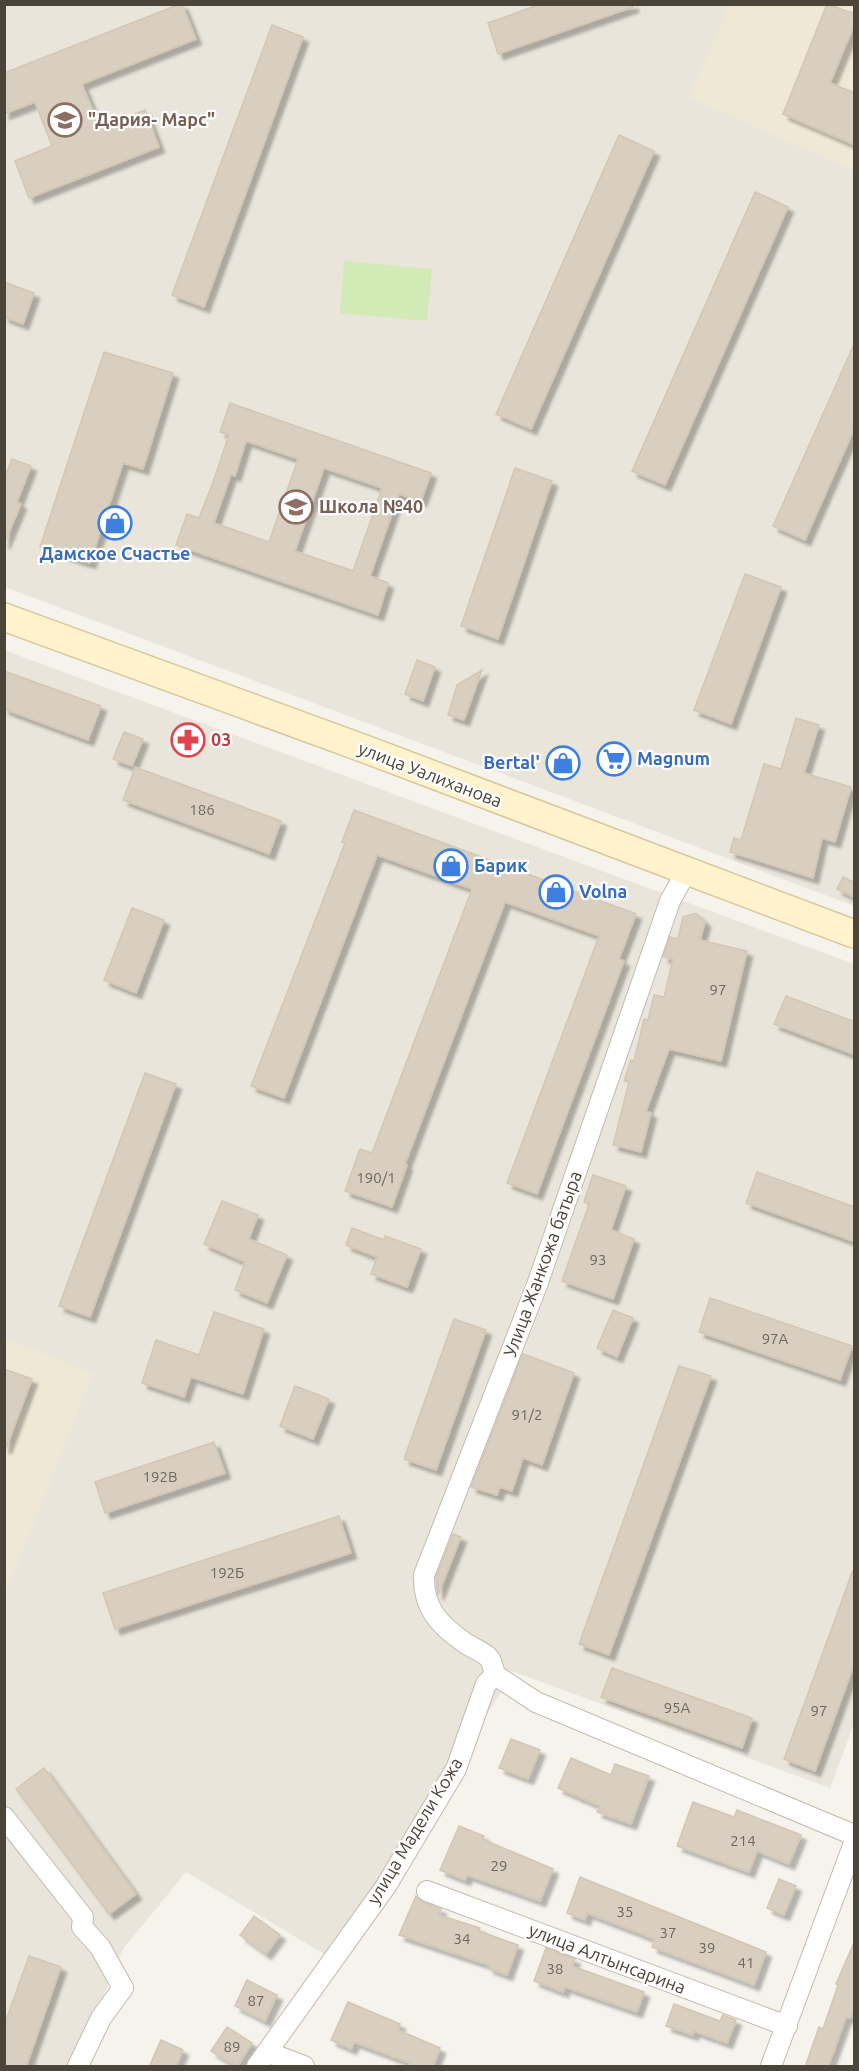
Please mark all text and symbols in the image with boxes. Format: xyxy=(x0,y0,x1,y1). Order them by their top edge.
school or university icon: "Дария- Марс" xyxy=(47,102,83,138)
place label: "Дария- Марс" xyxy=(88,109,215,129)
school or university icon: Школа №40 xyxy=(278,489,314,525)
place label: Школа №40 xyxy=(319,496,423,516)
shop icon: Дамское Счастье xyxy=(97,505,133,541)
place label: Дамское Счастье xyxy=(40,543,191,563)
pharmacy icon: 03 xyxy=(170,722,206,758)
place label: 03 xyxy=(211,729,231,749)
street label: улица Уалиханова xyxy=(356,737,505,811)
supermarket icon: Magnum xyxy=(596,741,632,777)
shop icon: Bertal' xyxy=(545,745,581,781)
place label: Magnum xyxy=(637,748,710,768)
place label: Bertal' xyxy=(483,752,540,772)
house number: 186 xyxy=(189,801,215,818)
shop icon: Барик xyxy=(433,848,469,884)
place label: Барик xyxy=(474,855,528,875)
shop icon: Volna xyxy=(538,874,574,910)
place label: Volna xyxy=(579,881,627,901)
house number: 97 xyxy=(710,981,726,998)
street label: Улица Жанкожа батыра xyxy=(499,1168,585,1359)
house number: 190/1 xyxy=(356,1169,396,1186)
house number: 93 xyxy=(590,1251,606,1268)
house number: 97А xyxy=(762,1330,789,1347)
house number: 91/2 xyxy=(512,1406,542,1423)
house number: 192В xyxy=(143,1468,177,1485)
house number: 192Б xyxy=(210,1564,244,1581)
house number: 95А xyxy=(664,1699,691,1716)
house number: 97 xyxy=(811,1702,827,1719)
street label: улица Мадели Кожа xyxy=(362,1753,466,1908)
house number: 214 xyxy=(730,1832,756,1849)
house number: 29 xyxy=(491,1857,507,1874)
house number: 35 xyxy=(617,1903,633,1920)
street label: улица Алтынсарина xyxy=(526,1919,689,1997)
house number: 37 xyxy=(660,1924,676,1941)
house number: 34 xyxy=(454,1930,470,1947)
house number: 39 xyxy=(699,1939,715,1956)
house number: 41 xyxy=(738,1954,754,1971)
house number: 38 xyxy=(547,1960,563,1977)
house number: 87 xyxy=(248,1992,264,2009)
house number: 89 xyxy=(224,2038,240,2055)

